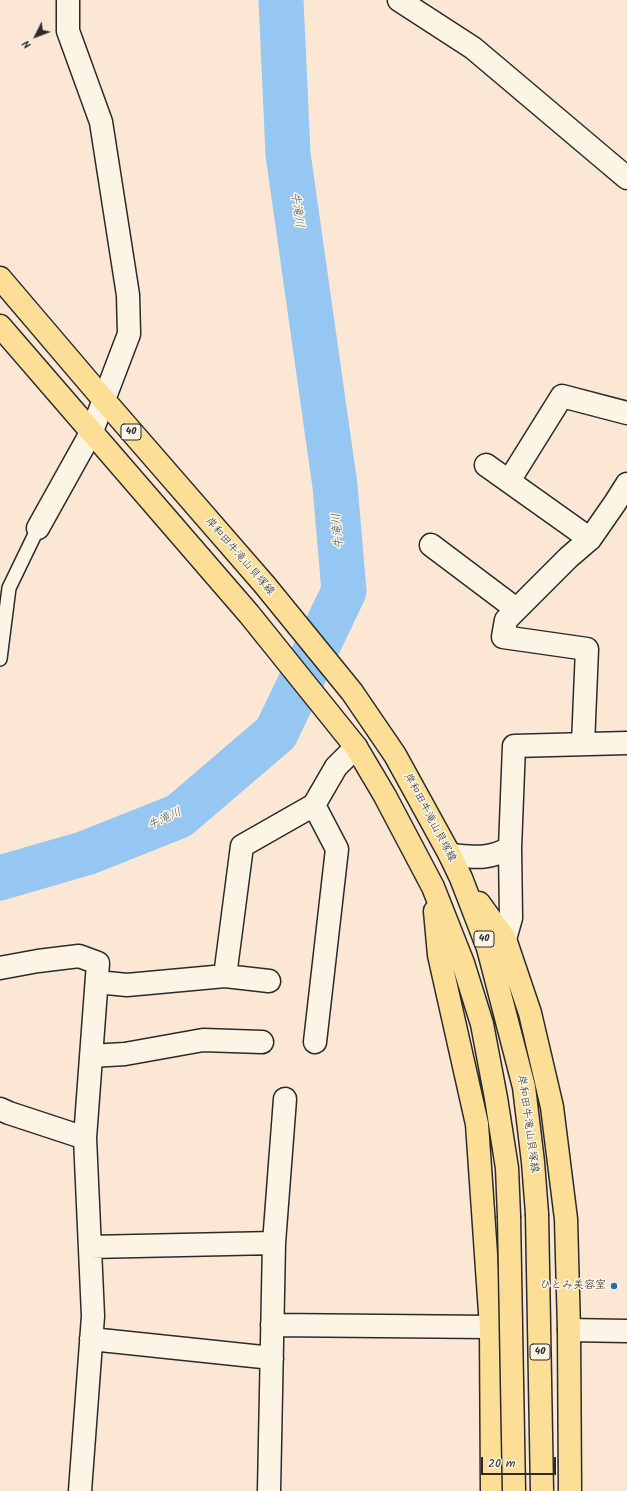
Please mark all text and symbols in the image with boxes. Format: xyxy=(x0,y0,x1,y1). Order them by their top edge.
north arrow xyxy=(16,16,56,56)
text: N xyxy=(18,35,36,53)
water label: 牛滝川 xyxy=(286,191,306,229)
road number: 40 xyxy=(121,424,141,440)
water label: 牛滝川 xyxy=(330,512,348,550)
street label: 岸和田牛滝山貝塚線 xyxy=(202,515,276,599)
street label: 岸和田牛滝山貝塚線 xyxy=(400,771,458,865)
water label: 牛滝川 xyxy=(146,806,184,834)
road number: 40 xyxy=(474,931,494,947)
street label: 岸和田牛滝山貝塚線 xyxy=(514,1074,540,1174)
place label: ひとみ美容室 xyxy=(540,1279,606,1293)
marker: ひとみ美容室 xyxy=(609,1281,619,1291)
road number: 40 xyxy=(530,1344,550,1360)
scale bar xyxy=(483,1449,558,1475)
text: 20 m xyxy=(488,1454,515,1473)

